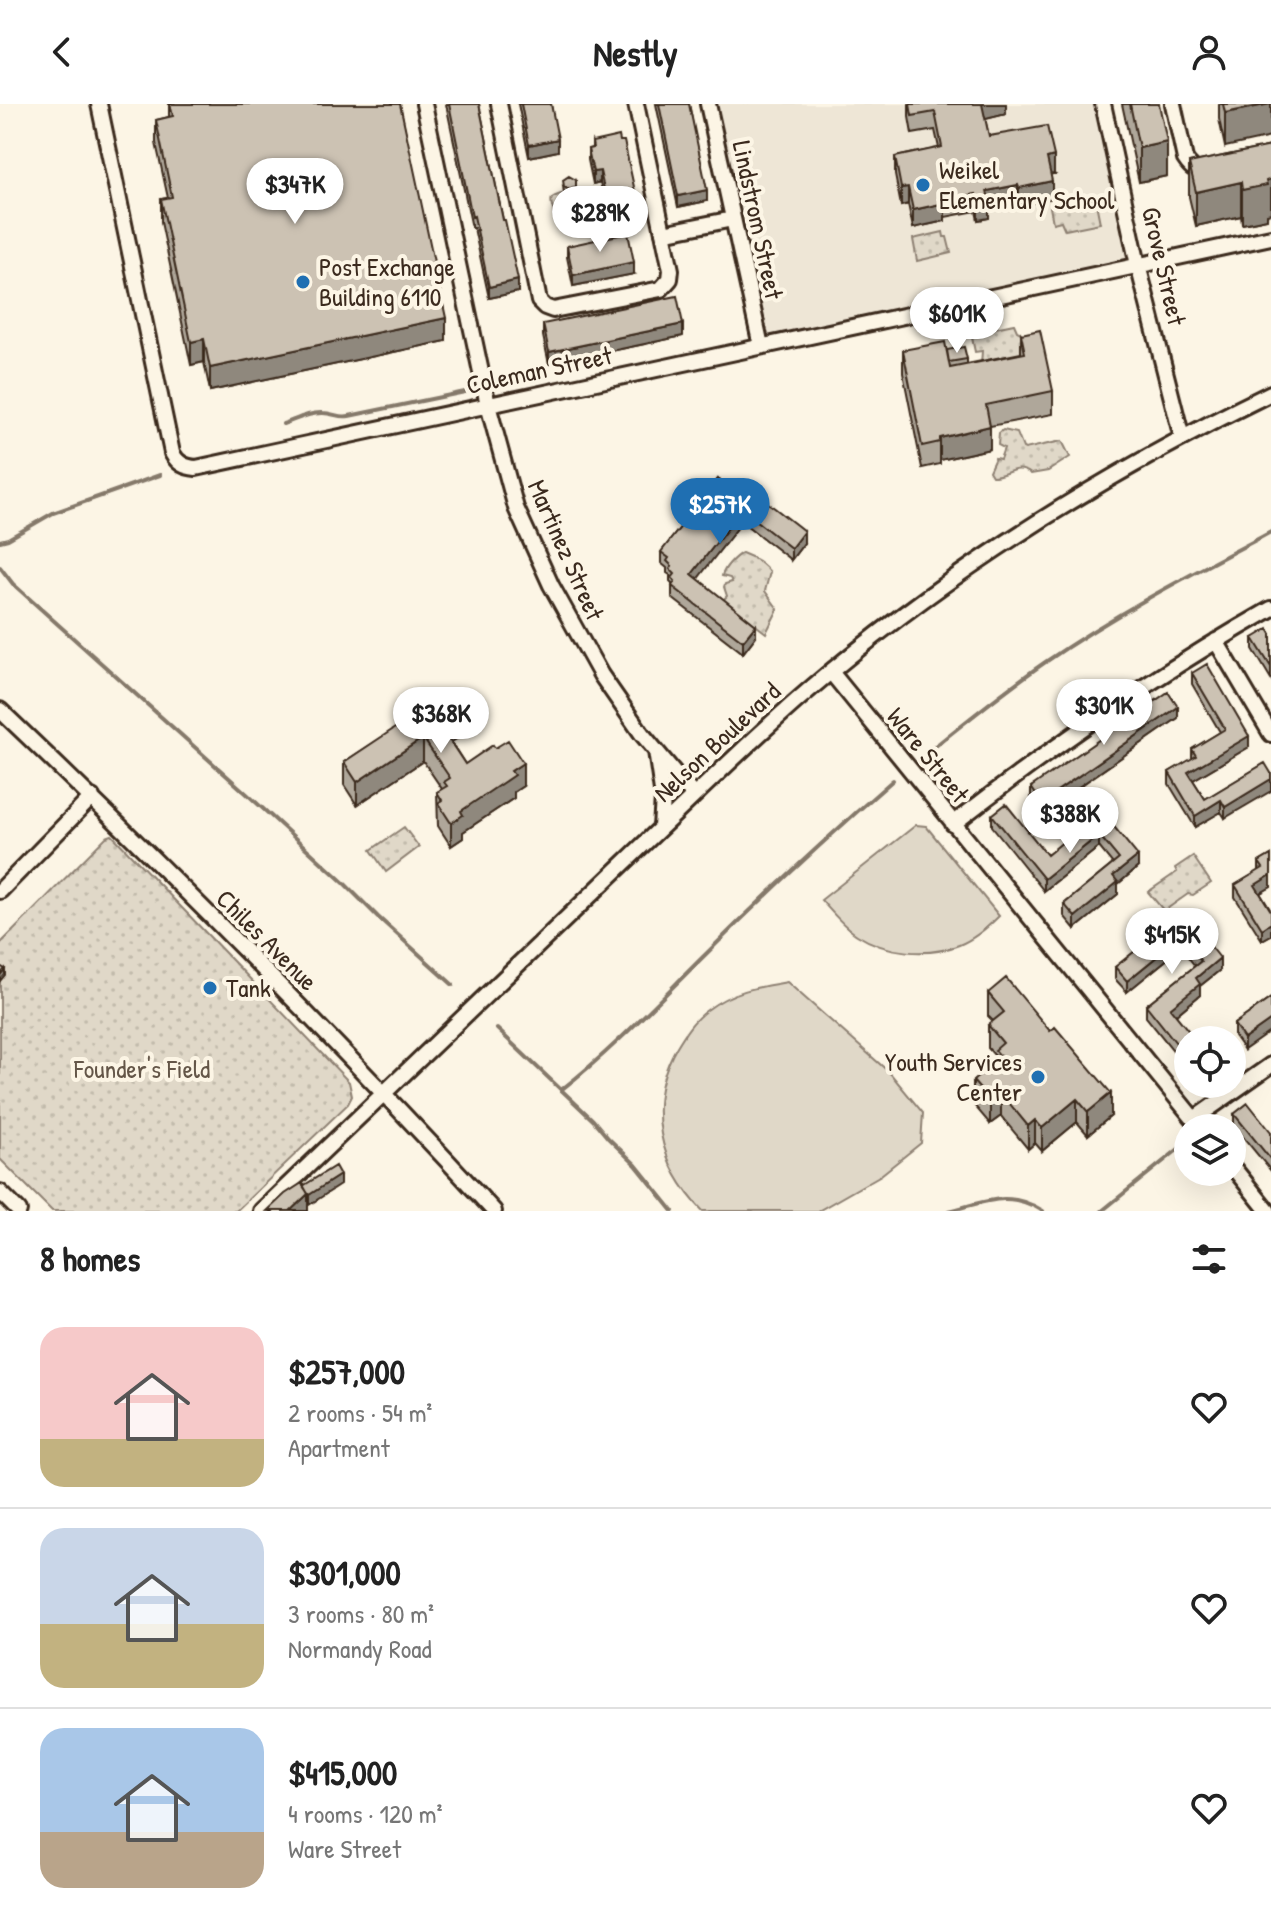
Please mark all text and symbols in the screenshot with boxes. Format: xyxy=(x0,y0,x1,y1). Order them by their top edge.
text: Nestly xyxy=(593,28,678,77)
icon: back xyxy=(40,30,84,74)
icon: person xyxy=(1187,30,1231,74)
street label: Lindstrom Street xyxy=(725,138,793,303)
place label: Weikel Elementary School xyxy=(939,152,1115,217)
pin: $347K xyxy=(239,158,351,226)
text: $347K xyxy=(264,166,326,201)
marker: Weikel Elementary School xyxy=(914,176,932,194)
pin: $289K xyxy=(544,186,656,254)
text: $289K xyxy=(570,194,630,229)
street label: Grove Street xyxy=(1134,203,1195,329)
place label: Post Exchange Building 6110 xyxy=(319,249,455,314)
marker: Post Exchange Building 6110 xyxy=(294,273,312,291)
pin: $601K xyxy=(901,287,1013,355)
text: $601K xyxy=(928,295,986,330)
street label: Coleman Street xyxy=(463,337,616,402)
street label: Martinez Street xyxy=(520,474,613,626)
pin: $257K xyxy=(664,478,776,546)
text: $257K xyxy=(689,486,751,521)
street label: Nelson Boulevard xyxy=(646,674,788,809)
pin: $301K xyxy=(1048,679,1160,747)
pin: $368K xyxy=(385,687,497,755)
text: $301K xyxy=(1074,687,1134,722)
text: $368K xyxy=(411,695,471,730)
street label: Ware Street xyxy=(879,700,978,810)
pin: $388K xyxy=(1014,787,1126,855)
text: $388K xyxy=(1040,795,1100,830)
street label: Chiles Avenue xyxy=(209,881,326,998)
pin: $415K xyxy=(1116,908,1228,976)
text: $415K xyxy=(1144,916,1200,951)
place label: Tank xyxy=(226,970,271,1005)
marker: Tank xyxy=(201,979,219,997)
map controls xyxy=(1174,1026,1246,1186)
button: locate xyxy=(1174,1026,1246,1098)
place label: Youth Services Center xyxy=(885,1044,1022,1109)
park label: Founder's Field xyxy=(73,1051,210,1086)
marker: Youth Services Center xyxy=(1029,1068,1047,1086)
button: layers xyxy=(1174,1114,1246,1186)
text: 8 homes xyxy=(40,1236,140,1282)
icon: filters xyxy=(1187,1237,1231,1281)
text: $257,000 xyxy=(288,1349,405,1395)
icon: home xyxy=(104,1359,200,1455)
icon: heart xyxy=(1187,1385,1231,1429)
text: 2 rooms · 54 m² xyxy=(288,1395,432,1430)
text: Apartment xyxy=(288,1430,390,1465)
text: $301,000 xyxy=(288,1550,401,1596)
icon: home xyxy=(104,1560,200,1656)
icon: heart xyxy=(1187,1586,1231,1630)
text: 3 rooms · 80 m² xyxy=(288,1596,434,1631)
text: Normandy Road xyxy=(288,1631,432,1666)
text: $415,000 xyxy=(288,1750,397,1796)
icon: home xyxy=(104,1760,200,1856)
icon: heart xyxy=(1187,1786,1231,1830)
text: 4 rooms · 120 m² xyxy=(288,1796,442,1831)
text: Ware Street xyxy=(288,1831,401,1866)

